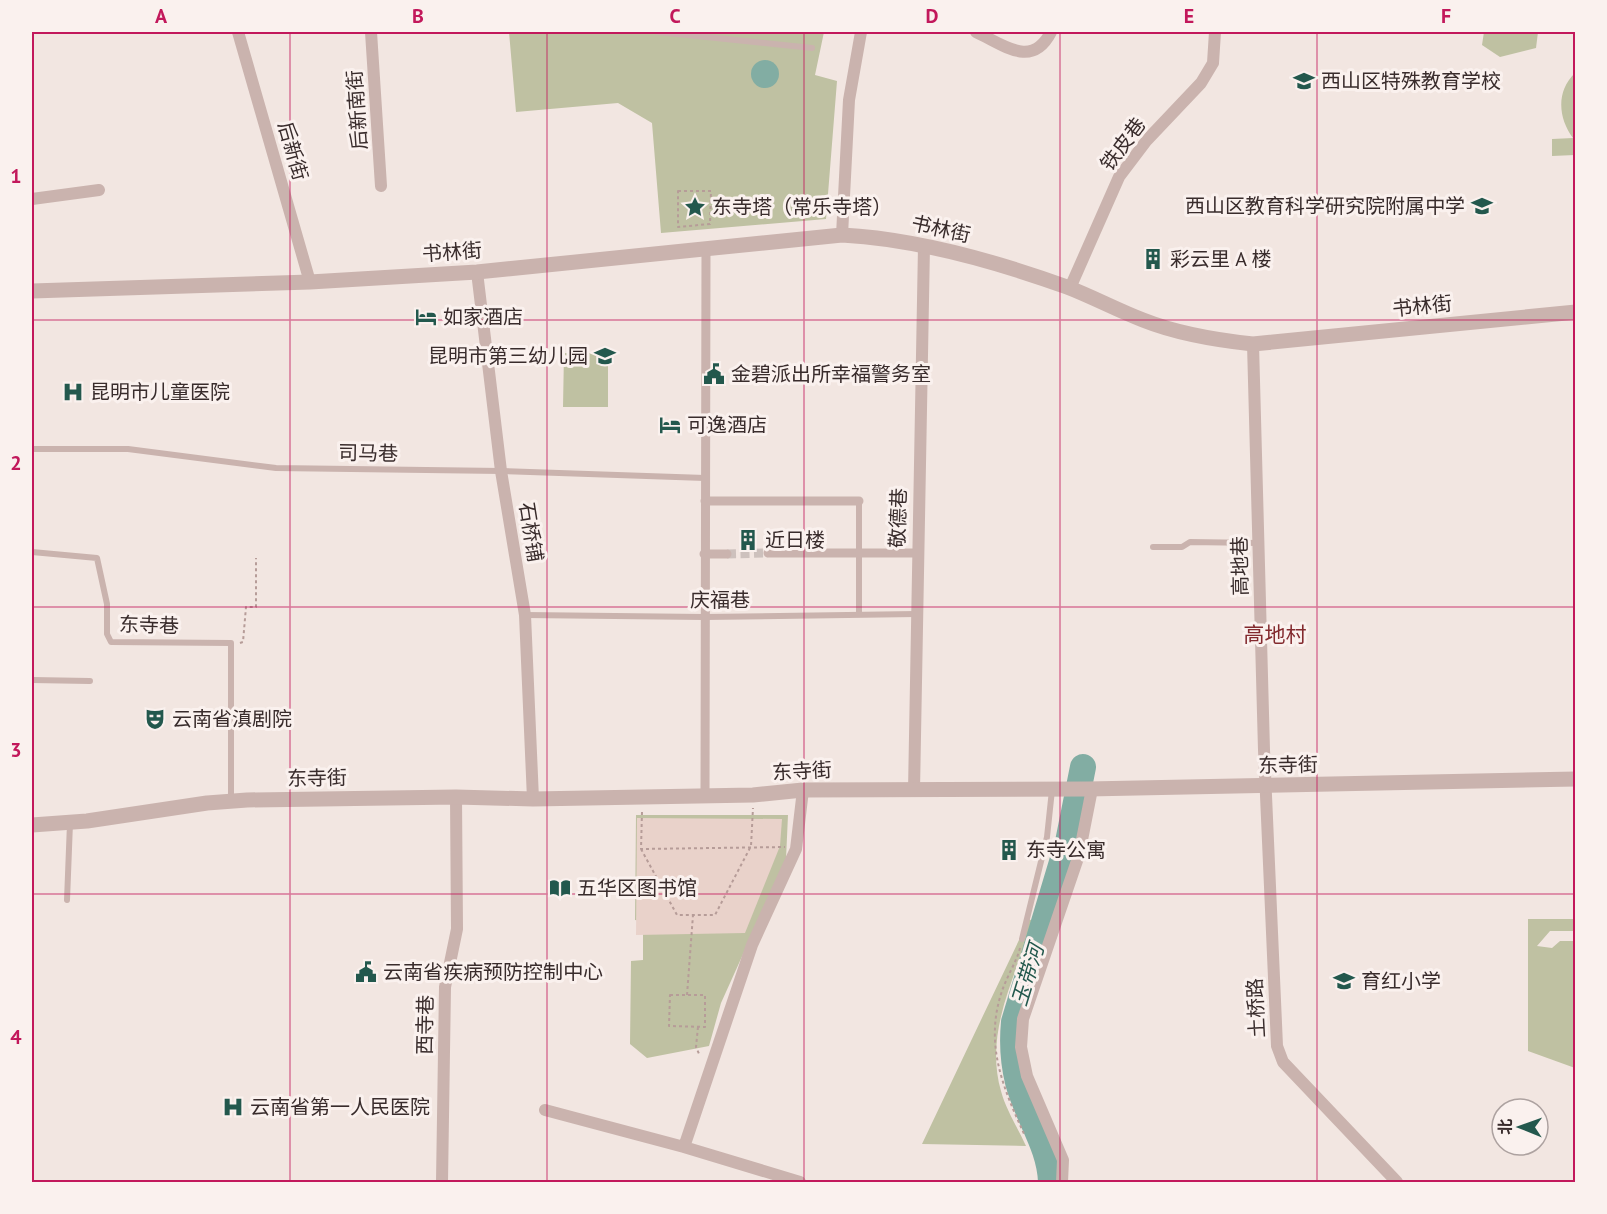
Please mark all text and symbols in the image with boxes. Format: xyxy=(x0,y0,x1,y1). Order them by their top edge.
text: A xyxy=(155,3,168,29)
text: B xyxy=(412,3,424,29)
text: C xyxy=(669,3,681,29)
text: D xyxy=(926,3,939,29)
text: E xyxy=(1184,3,1194,29)
text: F xyxy=(1441,3,1451,29)
place label: 西山区特殊教育学校 xyxy=(1321,68,1501,94)
street label: 后新南街 xyxy=(341,69,373,151)
school or university icon: 西山区特殊教育学校 xyxy=(1292,69,1316,93)
street label: 铁皮巷 xyxy=(1095,112,1151,176)
street label: 后新街 xyxy=(272,119,314,183)
text: 1 xyxy=(10,163,22,189)
place label: 西山区教育科学研究院附属中学 xyxy=(1185,193,1465,219)
place label: 东寺塔（常乐寺塔） xyxy=(712,194,892,220)
school or university icon: 西山区教育科学研究院附属中学 xyxy=(1470,194,1494,218)
place icon: 东寺塔（常乐寺塔） xyxy=(683,195,707,219)
street label: 书林街 xyxy=(909,210,973,248)
street label: 书林街 xyxy=(421,237,483,267)
place label: 彩云里 A 楼 xyxy=(1170,246,1272,272)
building icon: 彩云里 A 楼 xyxy=(1141,247,1165,271)
street label: 书林街 xyxy=(1391,290,1453,322)
place label: 如家酒店 xyxy=(443,304,523,330)
hotel icon: 如家酒店 xyxy=(414,305,438,329)
place label: 昆明市第三幼儿园 xyxy=(428,343,588,369)
school or university icon: 昆明市第三幼儿园 xyxy=(593,344,617,368)
place label: 金碧派出所幸福警务室 xyxy=(731,361,931,387)
public building icon: 金碧派出所幸福警务室 xyxy=(702,362,726,386)
place label: 昆明市儿童医院 xyxy=(90,379,230,405)
hospital icon: 昆明市儿童医院 xyxy=(61,380,85,404)
place label: 可逸酒店 xyxy=(687,412,767,438)
hotel icon: 可逸酒店 xyxy=(658,413,682,437)
street label: 司马巷 xyxy=(338,439,398,467)
text: 2 xyxy=(10,450,22,476)
street label: 敬德巷 xyxy=(884,488,912,548)
street label: 石桥铺 xyxy=(513,500,549,564)
place label: 近日楼 xyxy=(765,527,825,553)
building icon: 近日楼 xyxy=(736,528,760,552)
street label: 高地巷 xyxy=(1226,536,1254,596)
street label: 庆福巷 xyxy=(690,587,750,613)
street label: 东寺巷 xyxy=(119,611,179,639)
district label: 高地村 xyxy=(1244,621,1307,648)
place label: 云南省滇剧院 xyxy=(172,706,292,732)
theatre icon: 云南省滇剧院 xyxy=(143,707,167,731)
text: 3 xyxy=(10,737,22,763)
street label: 东寺街 xyxy=(1258,751,1318,779)
street label: 东寺街 xyxy=(771,756,833,786)
street label: 东寺街 xyxy=(287,764,347,792)
place label: 东寺公寓 xyxy=(1026,837,1106,863)
building icon: 东寺公寓 xyxy=(997,838,1021,862)
place label: 五华区图书馆 xyxy=(577,875,697,901)
library icon: 五华区图书馆 xyxy=(548,876,572,900)
water label: 玉带河 xyxy=(1005,937,1051,1009)
place label: 云南省疾病预防控制中心 xyxy=(383,959,603,985)
public building icon: 云南省疾病预防控制中心 xyxy=(354,960,378,984)
place label: 育红小学 xyxy=(1361,968,1441,994)
school or university icon: 育红小学 xyxy=(1332,969,1356,993)
street label: 土桥路 xyxy=(1241,977,1271,1039)
street label: 西寺巷 xyxy=(411,995,439,1055)
text: 4 xyxy=(10,1024,22,1050)
place label: 云南省第一人民医院 xyxy=(250,1094,430,1120)
hospital icon: 云南省第一人民医院 xyxy=(221,1095,245,1119)
north arrow xyxy=(1490,1097,1550,1157)
text: 北 xyxy=(1495,1119,1515,1135)

